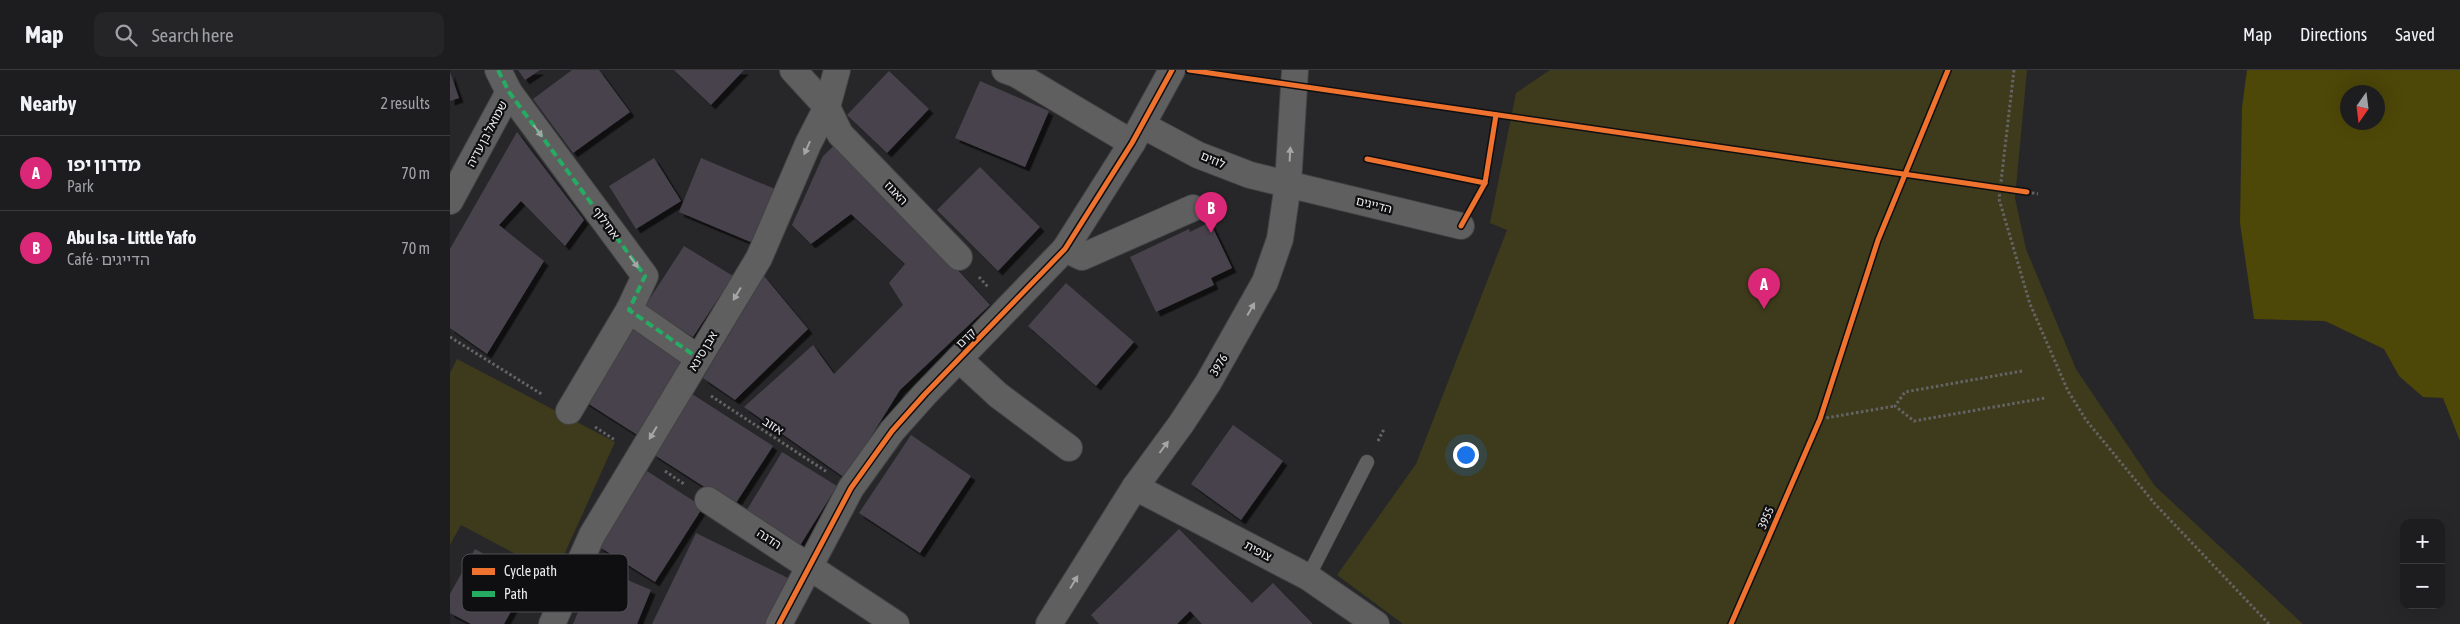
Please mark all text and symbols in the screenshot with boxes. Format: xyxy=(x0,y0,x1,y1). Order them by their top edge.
search box xyxy=(94,12,444,57)
text: Map xyxy=(25,21,64,48)
icon: search xyxy=(112,21,140,49)
text: Search here xyxy=(152,24,234,46)
text: Map xyxy=(2243,24,2272,45)
text: Directions xyxy=(2300,24,2367,45)
text: Saved xyxy=(2395,24,2435,45)
north arrow xyxy=(2340,85,2385,130)
text: Nearby xyxy=(20,91,76,115)
text: 2 results xyxy=(380,94,430,112)
street label: שמואל בן עדיה xyxy=(464,99,510,169)
one-way arrow xyxy=(533,124,543,138)
one-way arrow xyxy=(802,141,810,155)
one-way arrow xyxy=(1286,145,1294,161)
street label: לוזים xyxy=(1199,149,1227,171)
text: מדרון יפו xyxy=(67,153,141,175)
text: A xyxy=(32,164,40,182)
text: 70 m xyxy=(401,164,430,182)
text: Park xyxy=(67,177,94,195)
street label: האגוז xyxy=(882,178,910,208)
pin: B xyxy=(1195,192,1227,233)
street label: הדייגים xyxy=(1355,194,1393,216)
street label: אחילוף xyxy=(590,204,623,242)
text: Abu Isa - Little Yafo xyxy=(67,226,197,248)
text: B xyxy=(32,239,40,257)
text: 70 m xyxy=(401,239,430,257)
text: Café · הדייגים xyxy=(67,250,150,268)
one-way arrow xyxy=(629,255,639,269)
pin: A xyxy=(1748,268,1780,309)
one-way arrow xyxy=(732,288,741,301)
one-way arrow xyxy=(1246,303,1255,316)
street label: קדם xyxy=(953,325,979,351)
street label: אבן סינא xyxy=(686,328,720,373)
street label: 3976 xyxy=(1207,351,1231,378)
street label: אזוב xyxy=(760,414,786,438)
one-way arrow xyxy=(649,427,658,440)
one-way arrow xyxy=(1159,440,1169,454)
your location xyxy=(1453,442,1479,468)
street label: 3955 xyxy=(1755,505,1777,531)
map controls xyxy=(2400,519,2445,609)
button: + xyxy=(2400,519,2445,564)
street label: הדגה xyxy=(754,526,784,552)
street label: צופית xyxy=(1242,538,1274,564)
legend xyxy=(462,554,628,612)
text: Cycle path xyxy=(504,563,557,579)
button: − xyxy=(2400,564,2445,609)
one-way arrow xyxy=(1070,576,1079,589)
text: Path xyxy=(504,586,528,602)

